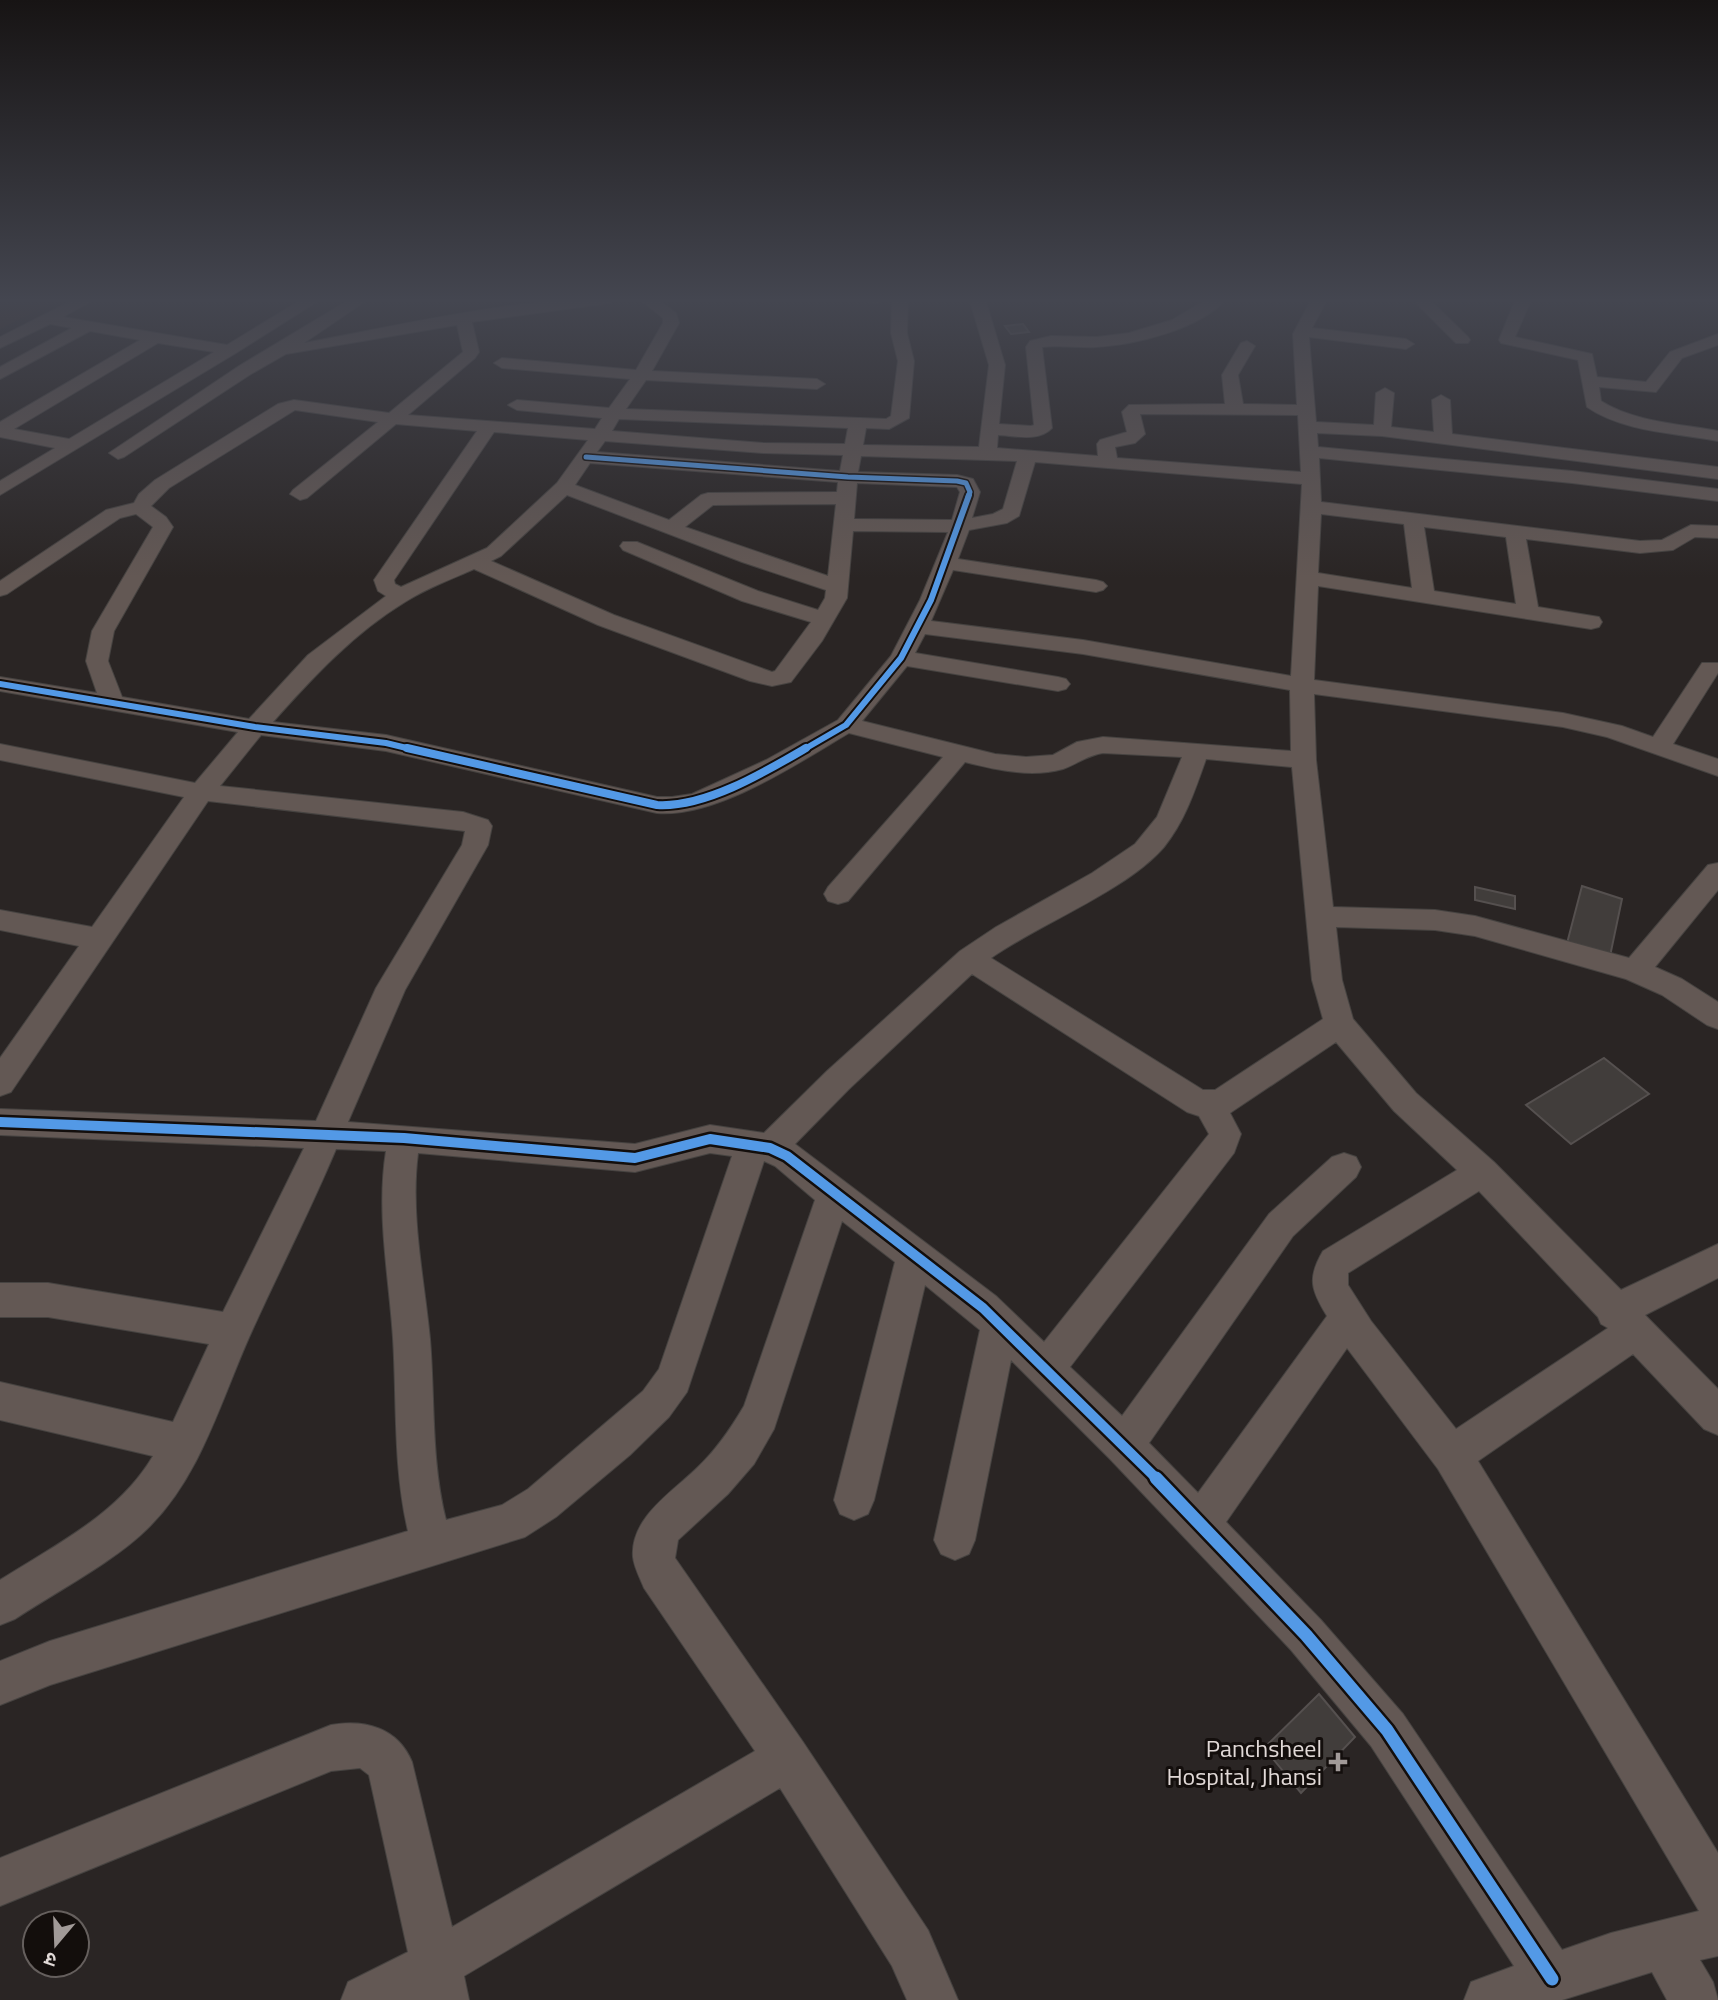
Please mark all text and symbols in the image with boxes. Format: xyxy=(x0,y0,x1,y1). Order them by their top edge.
place label: Panchsheel Hospital, Jhansi xyxy=(1166,1730,1322,1794)
marker: Panchsheel Hospital, Jhansi xyxy=(1328,1752,1348,1772)
north arrow xyxy=(21,1909,91,1979)
text: उ xyxy=(39,1945,60,1976)

